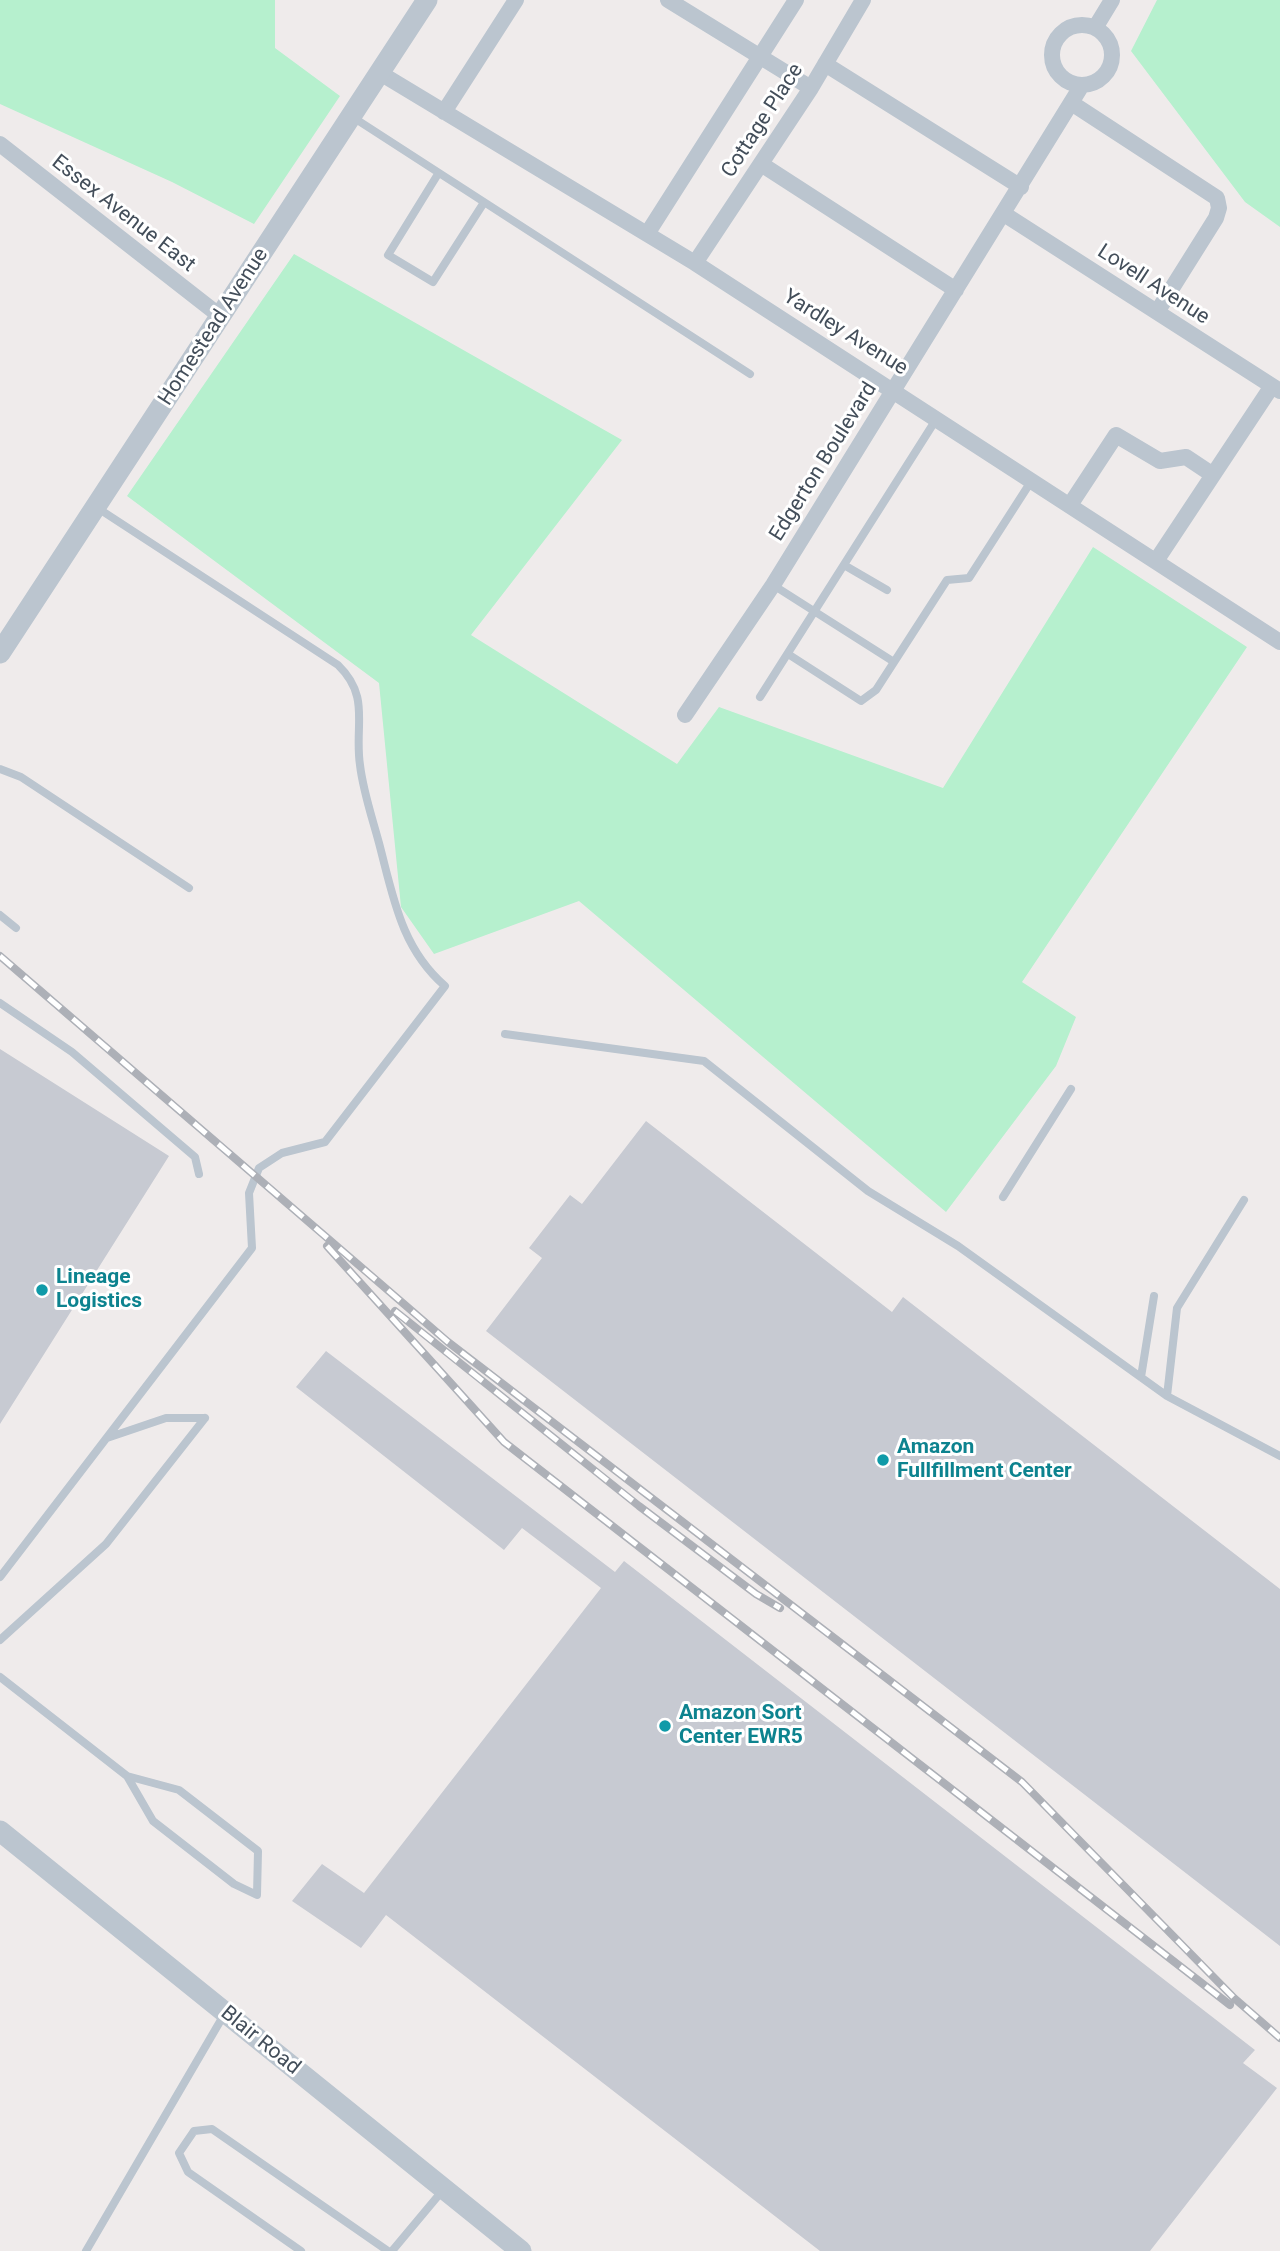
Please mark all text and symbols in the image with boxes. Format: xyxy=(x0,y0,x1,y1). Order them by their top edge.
street label: Cottage Place xyxy=(717,59,809,183)
street label: Essex Avenue East xyxy=(46,150,200,278)
street label: Lovell Avenue xyxy=(1092,239,1214,331)
street label: Homestead Avenue xyxy=(154,244,274,410)
street label: Yardley Avenue xyxy=(778,285,912,381)
street label: Edgerton Boulevard xyxy=(765,378,883,546)
place label: Lineage Logistics xyxy=(56,1265,142,1315)
marker: Lineage Logistics xyxy=(34,1282,50,1298)
place label: Amazon Fullfillment Center xyxy=(897,1435,1072,1485)
marker: Amazon Fullfillment Center xyxy=(875,1452,891,1468)
place label: Amazon Sort Center EWR5 xyxy=(679,1701,803,1751)
marker: Amazon Sort Center EWR5 xyxy=(657,1718,673,1734)
street label: Blair Road xyxy=(215,2001,305,2081)

